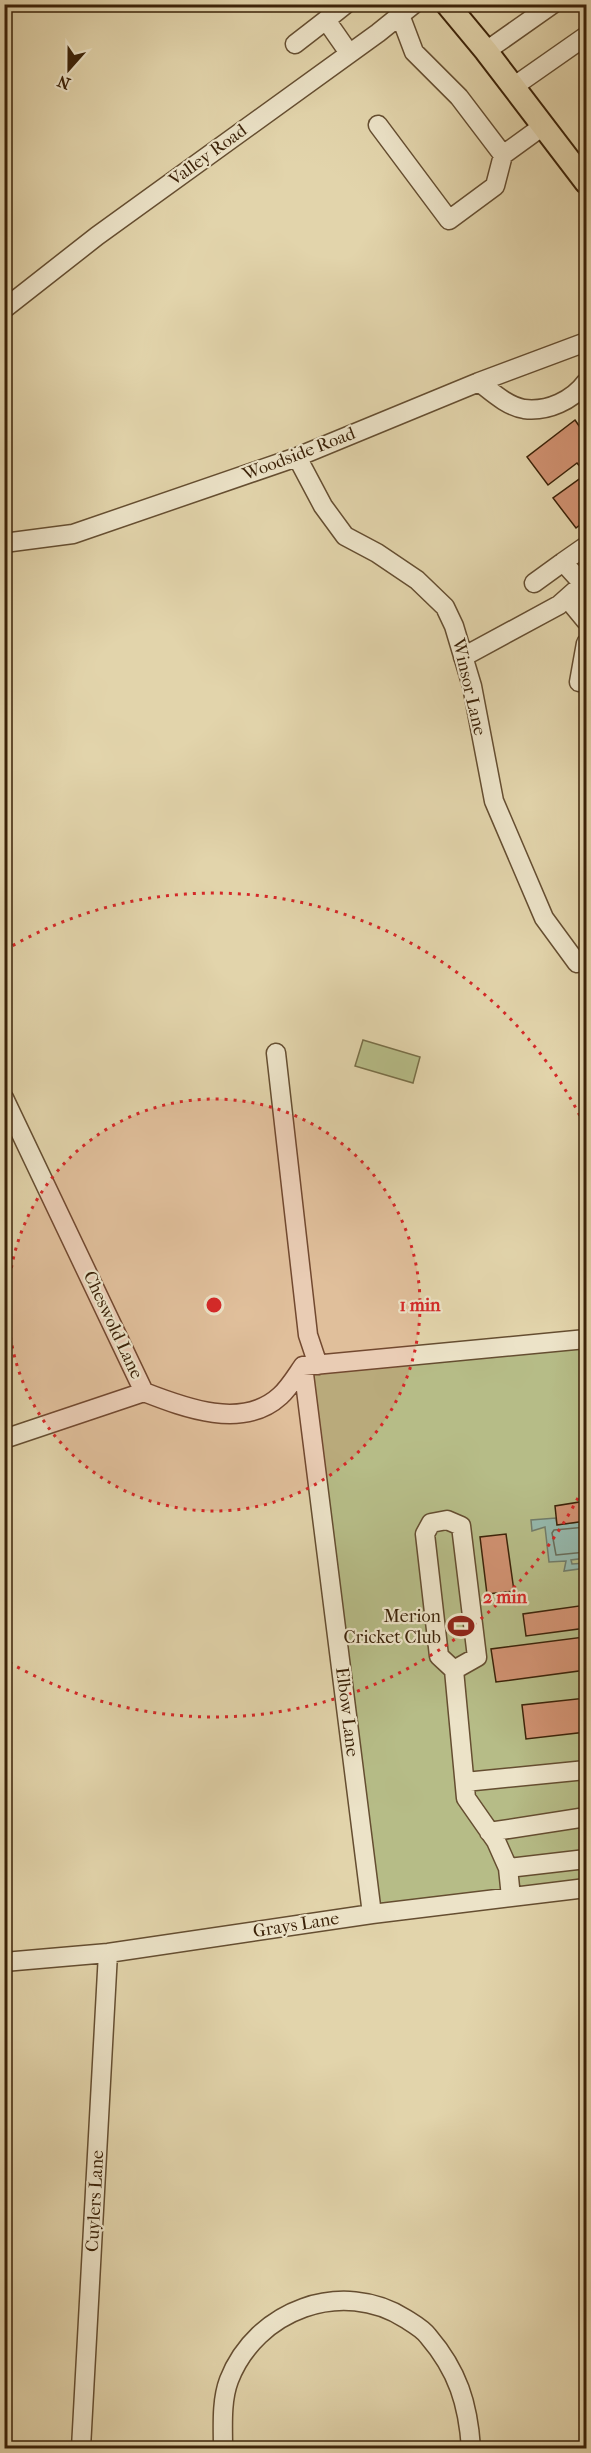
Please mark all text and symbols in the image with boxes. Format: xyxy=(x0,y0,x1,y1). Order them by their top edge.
north arrow xyxy=(39,39,99,99)
text: N xyxy=(54,71,73,94)
street label: Valley Road xyxy=(164,120,251,191)
street label: Woodside Road xyxy=(239,423,358,485)
street label: Winsor Lane xyxy=(447,635,490,738)
street label: Cheswold Lane xyxy=(79,1268,147,1382)
centre of rings xyxy=(204,1295,224,1315)
text: 1 min xyxy=(399,1295,441,1316)
text: 2 min xyxy=(483,1587,527,1608)
place label: Merion Cricket Club xyxy=(344,1606,442,1648)
sports icon: Merion Cricket Club xyxy=(446,1611,476,1641)
street label: Elbow Lane xyxy=(331,1666,363,1758)
street label: Grays Lane xyxy=(251,1908,341,1942)
street label: Cuylers Lane xyxy=(82,2149,108,2252)

